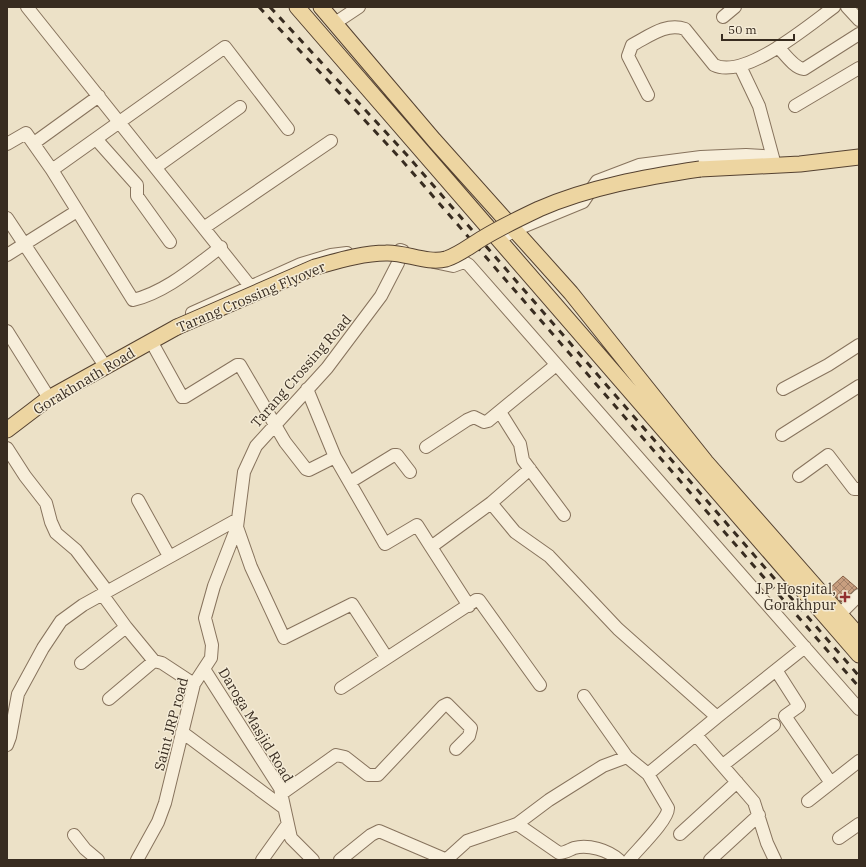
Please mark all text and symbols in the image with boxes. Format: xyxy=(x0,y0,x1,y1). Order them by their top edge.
scale bar xyxy=(722,16,794,42)
text: 50 m xyxy=(728,22,757,37)
street label: Tarang Crossing Flyover xyxy=(174,257,329,336)
street label: Tarang Crossing Road xyxy=(247,310,355,431)
street label: Gorakhnath Road xyxy=(30,343,139,418)
place label: J.P Hospital, Gorakhpur xyxy=(755,580,837,614)
marker: J.P Hospital, Gorakhpur xyxy=(839,591,851,603)
street label: Daroga Masjid Road xyxy=(215,664,298,786)
street label: Saint JRP road xyxy=(150,675,192,773)

